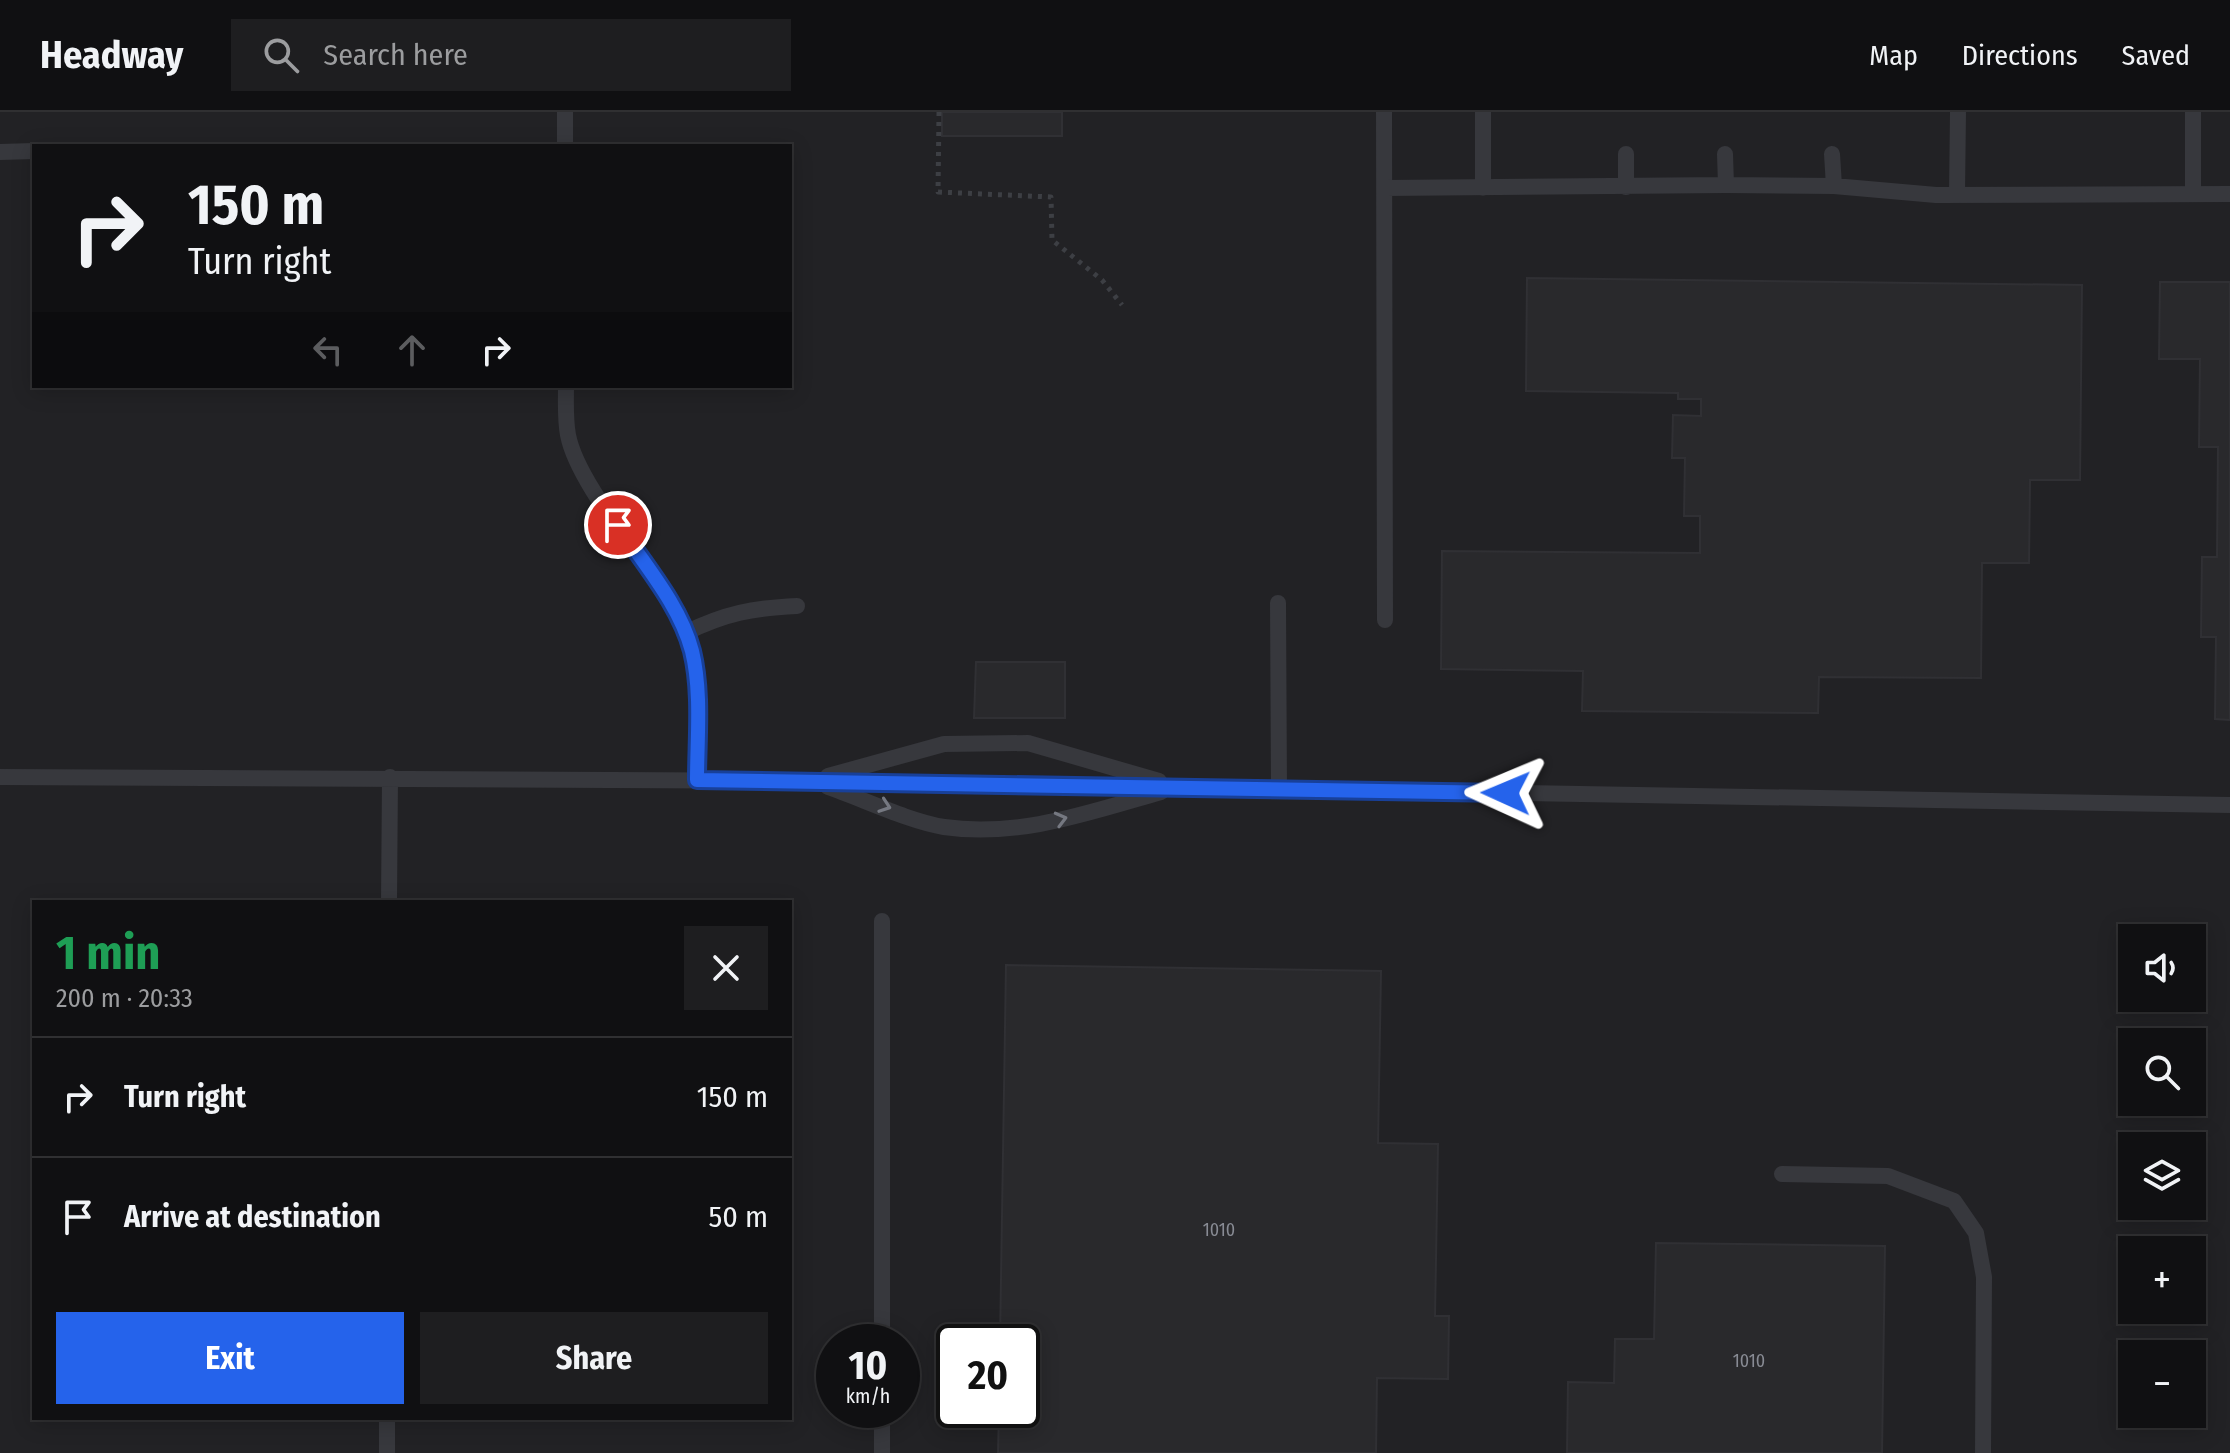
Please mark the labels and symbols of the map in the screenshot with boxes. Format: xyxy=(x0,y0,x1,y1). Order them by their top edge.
pin xyxy=(584,491,652,559)
position arrow xyxy=(1464,751,1548,835)
one-way arrow xyxy=(877,797,891,813)
one-way arrow xyxy=(1053,812,1067,829)
house number: 1010 xyxy=(1203,1219,1235,1241)
speed limit sign: 20 xyxy=(936,1324,1040,1428)
house number: 1010 xyxy=(1733,1350,1765,1372)

